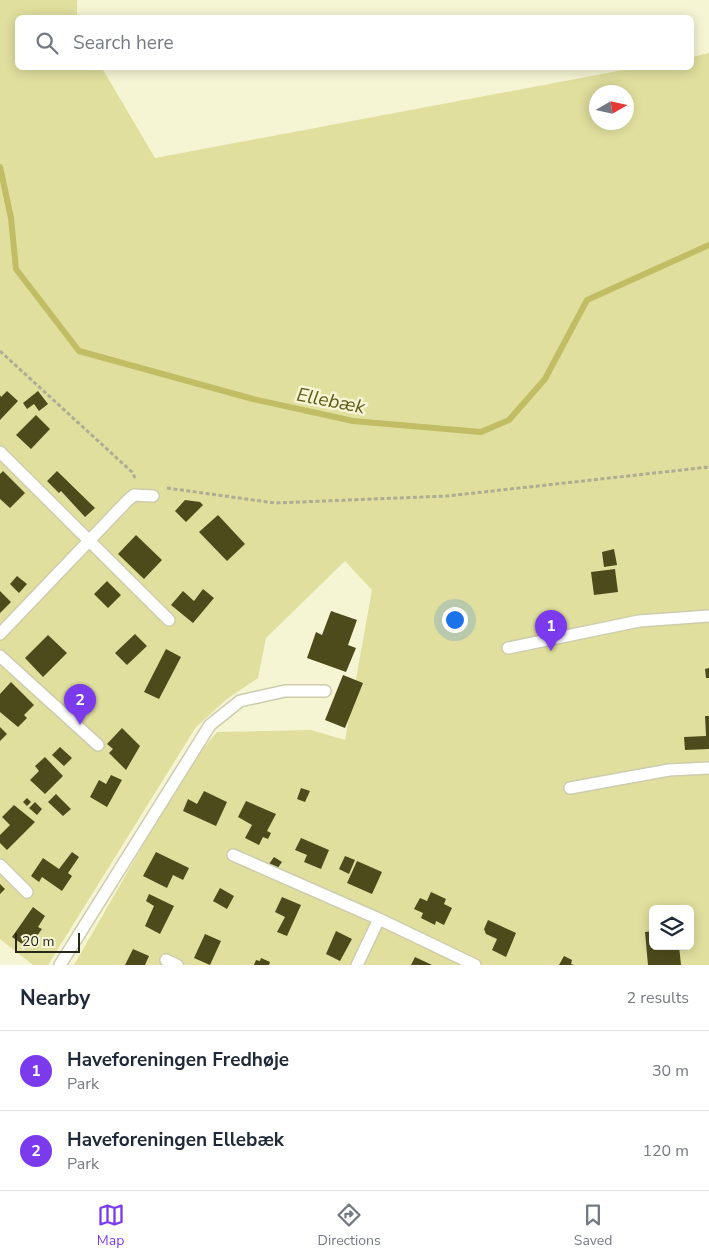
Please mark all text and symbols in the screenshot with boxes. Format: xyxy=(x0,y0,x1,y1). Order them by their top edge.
search box xyxy=(15,15,694,70)
icon: search xyxy=(33,29,61,57)
text: Search here xyxy=(73,30,174,56)
north arrow xyxy=(589,85,634,130)
water label: Ellebæk xyxy=(294,382,368,420)
your location xyxy=(442,607,468,633)
pin: 1 xyxy=(535,610,567,651)
pin: 2 xyxy=(64,684,96,725)
map controls xyxy=(649,905,694,950)
button: layers xyxy=(649,905,694,950)
scale bar xyxy=(15,930,80,953)
text: 20 m xyxy=(22,932,54,951)
text: Nearby xyxy=(20,984,90,1012)
text: 2 results xyxy=(627,987,689,1009)
text: Haveforeningen Fredhøje xyxy=(67,1047,289,1073)
text: 1 xyxy=(31,1060,41,1082)
text: 30 m xyxy=(652,1060,689,1082)
text: Park xyxy=(67,1073,99,1095)
text: Haveforeningen Ellebæk xyxy=(67,1127,284,1153)
text: 2 xyxy=(31,1140,41,1162)
text: 120 m xyxy=(642,1140,689,1162)
text: Park xyxy=(67,1153,99,1175)
tab: Map xyxy=(97,1201,125,1250)
tab: Directions xyxy=(318,1201,381,1250)
tab: Saved xyxy=(574,1201,612,1250)

